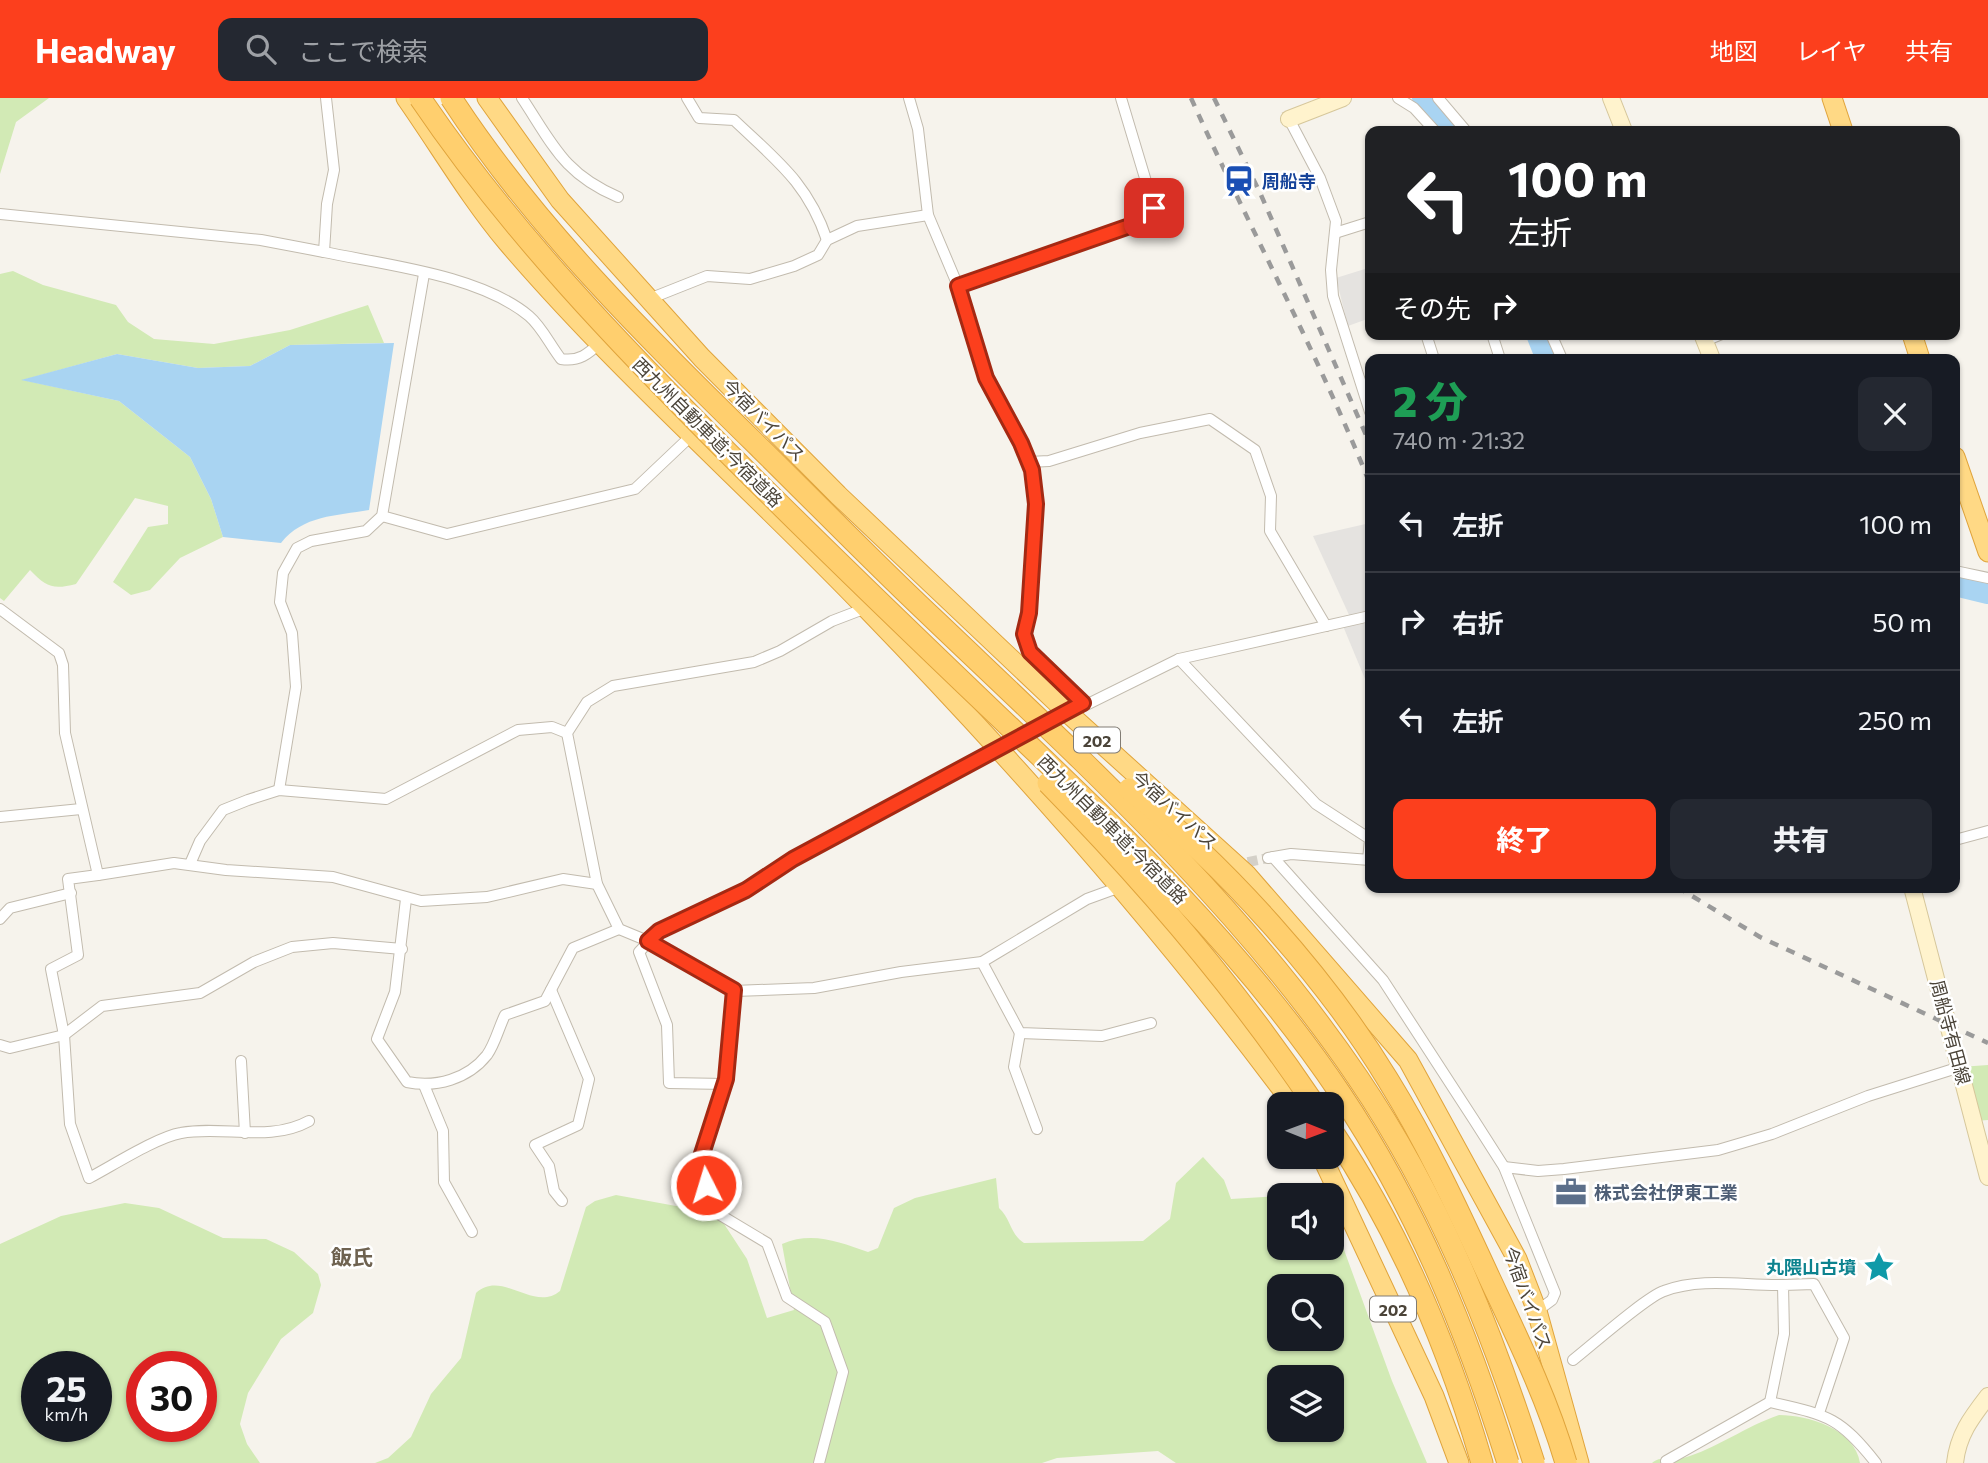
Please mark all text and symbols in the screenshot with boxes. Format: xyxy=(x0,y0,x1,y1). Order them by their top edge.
search box xyxy=(218,18,708,81)
text: Headway xyxy=(35,29,176,70)
icon: search xyxy=(242,30,280,68)
text: ここで検索 xyxy=(298,35,428,66)
text: 地図 xyxy=(1710,36,1758,65)
text: レイヤ xyxy=(1796,36,1867,65)
text: 共有 xyxy=(1905,36,1953,65)
text: 100 m xyxy=(1508,147,1647,207)
icon: left xyxy=(1393,154,1484,245)
station icon: 周船寺 xyxy=(1222,164,1256,198)
place label: 周船寺 xyxy=(1262,170,1316,192)
pin xyxy=(1124,178,1184,238)
icon: arrive xyxy=(1135,189,1173,227)
text: 左折 xyxy=(1508,211,1572,251)
icon: right xyxy=(1485,287,1523,325)
text: その先 xyxy=(1393,292,1471,323)
street label: 西九州自動車道;今宿道路 xyxy=(629,353,787,511)
street label: 今宿バイパス xyxy=(718,374,810,466)
text: 2 分 xyxy=(1393,374,1467,426)
button: close xyxy=(1858,377,1932,451)
text: 740 m · 21:32 xyxy=(1393,426,1525,454)
icon: left xyxy=(1393,504,1431,542)
text: 100 m xyxy=(1859,508,1932,539)
text: 左折 xyxy=(1452,509,1504,540)
icon: right xyxy=(1393,602,1431,640)
text: 50 m xyxy=(1872,606,1932,637)
text: 右折 xyxy=(1452,607,1504,638)
icon: left xyxy=(1393,700,1431,738)
text: 250 m xyxy=(1858,704,1932,735)
text: 左折 xyxy=(1452,705,1504,736)
road number: 202 xyxy=(1074,727,1120,752)
street label: 西九州自動車道;今宿道路 xyxy=(1034,750,1192,908)
street label: 今宿バイパス xyxy=(1128,766,1222,854)
button: 終了 xyxy=(1393,799,1656,879)
button: 共有 xyxy=(1670,799,1932,879)
street label: 周船寺有田線 xyxy=(1926,977,1976,1087)
north arrow xyxy=(1267,1092,1344,1169)
map controls xyxy=(1267,1092,1344,1442)
position arrow xyxy=(669,1148,743,1222)
office icon: 株式会社伊東工業 xyxy=(1554,1175,1588,1209)
place label: 株式会社伊東工業 xyxy=(1594,1181,1738,1203)
button: sound xyxy=(1267,1183,1344,1260)
district label: 飯氏 xyxy=(330,1244,373,1269)
street label: 今宿バイパス xyxy=(1499,1244,1557,1352)
place icon: 丸隈山古墳 xyxy=(1862,1250,1896,1284)
place label: 丸隈山古墳 xyxy=(1766,1256,1856,1278)
button: search xyxy=(1267,1274,1344,1351)
road number: 202 xyxy=(1370,1296,1416,1322)
speed limit sign: 30 xyxy=(126,1351,217,1442)
button: layers xyxy=(1267,1365,1344,1442)
text: 25 xyxy=(46,1366,87,1409)
text: km/h xyxy=(45,1403,88,1425)

